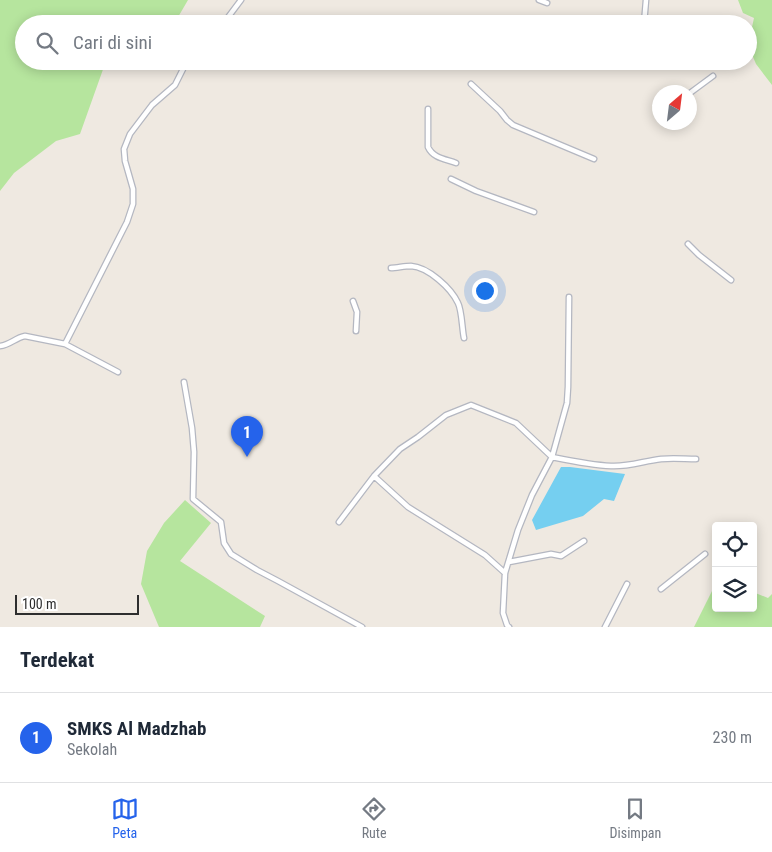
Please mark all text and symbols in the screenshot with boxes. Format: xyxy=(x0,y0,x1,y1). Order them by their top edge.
search box xyxy=(15,15,757,70)
icon: search xyxy=(33,29,61,57)
text: Cari di sini xyxy=(73,31,152,54)
north arrow xyxy=(652,85,697,130)
your location xyxy=(472,278,498,304)
pin: 1 xyxy=(231,416,263,457)
map controls xyxy=(712,522,757,612)
button: locate xyxy=(712,522,757,567)
button: layers xyxy=(712,567,757,612)
scale bar xyxy=(15,592,139,615)
text: 100 m xyxy=(22,596,57,612)
text: Terdekat xyxy=(20,648,94,672)
text: SMKS Al Madzhab xyxy=(67,717,206,740)
text: 1 xyxy=(32,728,40,747)
text: 230 m xyxy=(713,728,752,747)
text: Sekolah xyxy=(67,740,117,759)
tab: Peta xyxy=(111,795,139,841)
tab: Rute xyxy=(360,795,388,841)
tab: Disimpan xyxy=(610,795,661,841)

